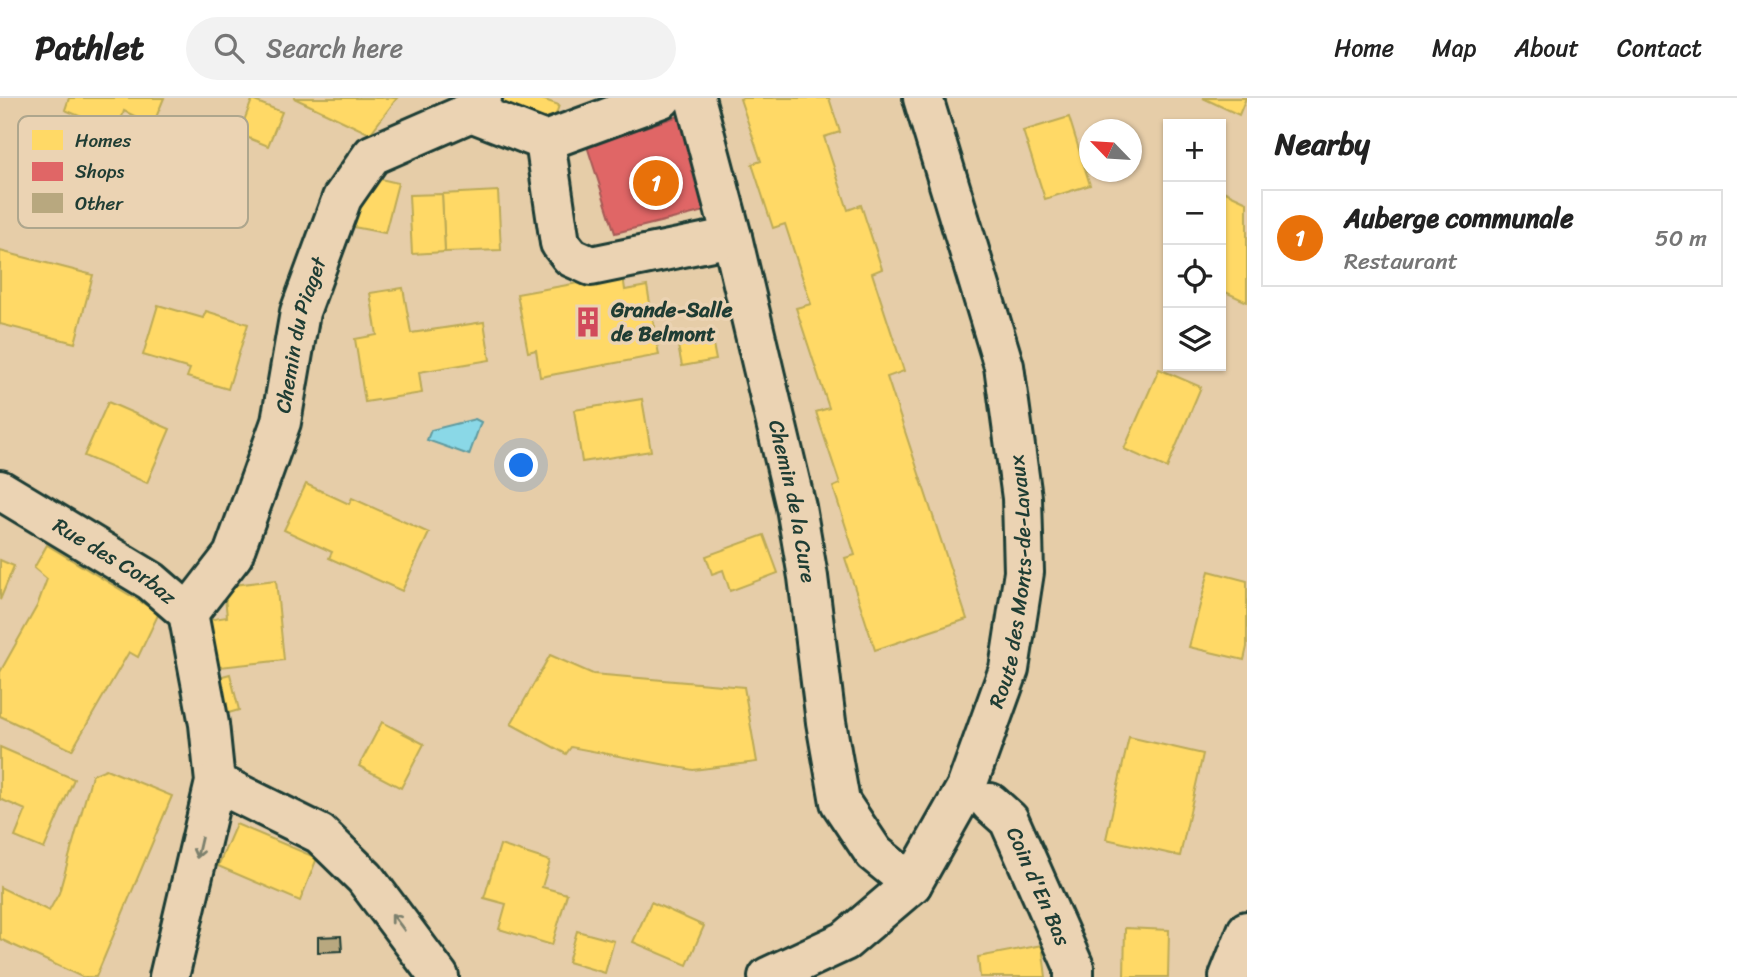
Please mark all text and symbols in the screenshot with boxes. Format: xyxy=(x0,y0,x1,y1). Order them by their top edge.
search box xyxy=(186,17,676,80)
text: Pathlet xyxy=(35,19,144,77)
text: Search here xyxy=(266,25,403,71)
text: Home xyxy=(1334,27,1394,69)
text: Map xyxy=(1432,27,1476,69)
text: About xyxy=(1514,27,1579,69)
text: Contact xyxy=(1617,27,1702,69)
icon: search xyxy=(210,29,248,67)
legend xyxy=(18,116,248,228)
text: Nearby xyxy=(1275,117,1370,171)
north arrow xyxy=(1079,119,1142,182)
map controls xyxy=(1163,119,1226,371)
button: + xyxy=(1163,119,1226,182)
text: Homes xyxy=(75,124,131,157)
text: Shops xyxy=(75,155,125,188)
pin: 1 xyxy=(633,157,679,209)
button: − xyxy=(1163,182,1226,245)
text: Other xyxy=(75,187,124,220)
text: Auberge communale xyxy=(1344,195,1574,241)
text: 1 xyxy=(1295,218,1305,259)
text: 50 m xyxy=(1655,218,1707,259)
text: Restaurant xyxy=(1344,241,1458,282)
button: locate xyxy=(1163,245,1226,308)
street label: Chemin du Piaget xyxy=(264,250,338,416)
place label: Grande-Salle de Belmont xyxy=(610,291,733,353)
building icon: Grande-Salle de Belmont xyxy=(571,305,605,339)
button: layers xyxy=(1163,308,1226,371)
street label: Chemin de la Cure xyxy=(757,416,828,585)
your location xyxy=(504,448,538,482)
street label: Route des Monts-de-Lavaux xyxy=(977,453,1043,714)
street label: Rue des Corbaz xyxy=(45,507,186,615)
street label: Coin d'En Bas xyxy=(995,820,1082,953)
one-way arrow xyxy=(192,836,206,859)
one-way arrow xyxy=(390,914,405,932)

